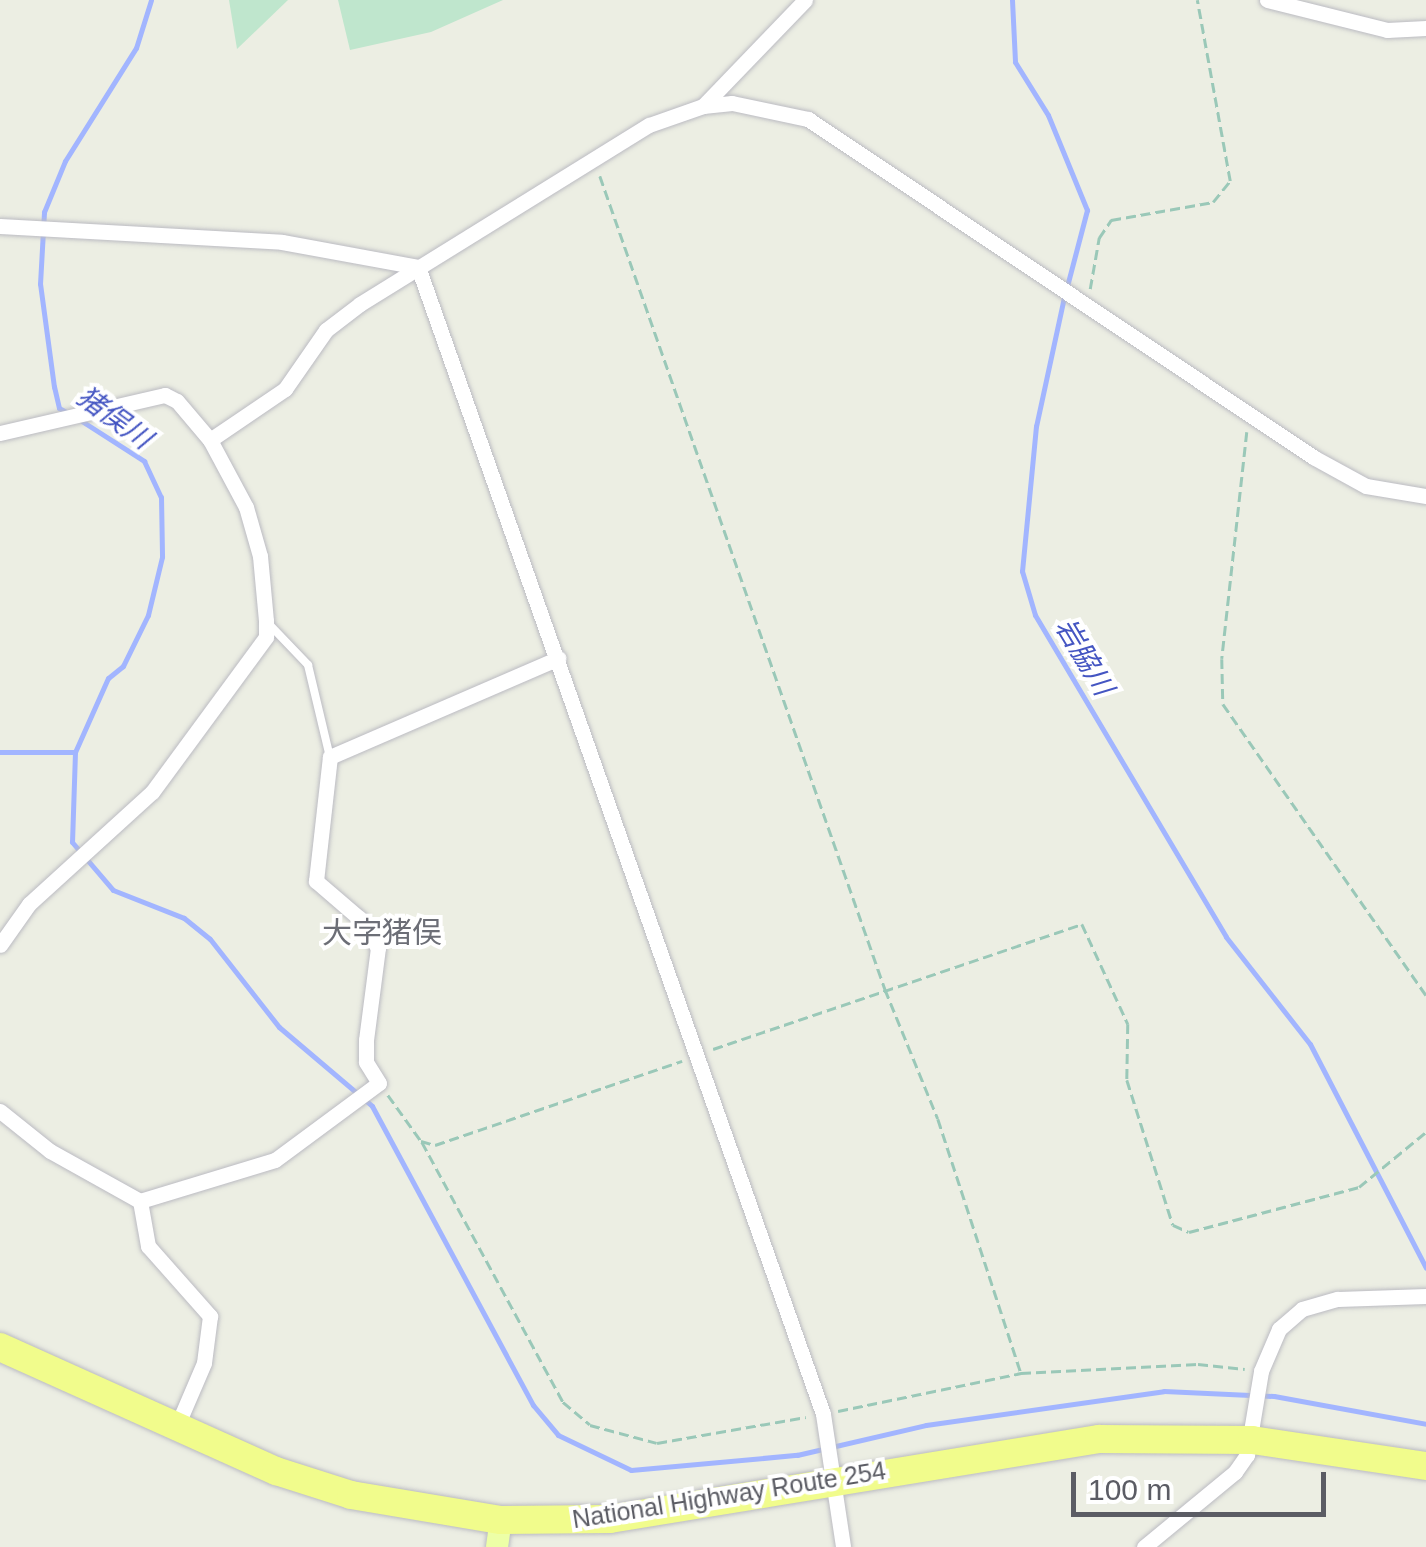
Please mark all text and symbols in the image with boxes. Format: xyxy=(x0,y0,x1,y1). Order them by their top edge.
water label: 猪俣川 xyxy=(70,380,158,456)
water label: 岩脇川 xyxy=(1048,612,1120,702)
district label: 大字猪俣 xyxy=(322,915,442,951)
scale bar xyxy=(1076,1452,1331,1514)
street label: National Highway Route 254 xyxy=(570,1455,888,1535)
text: 100 m xyxy=(1088,1473,1171,1506)

